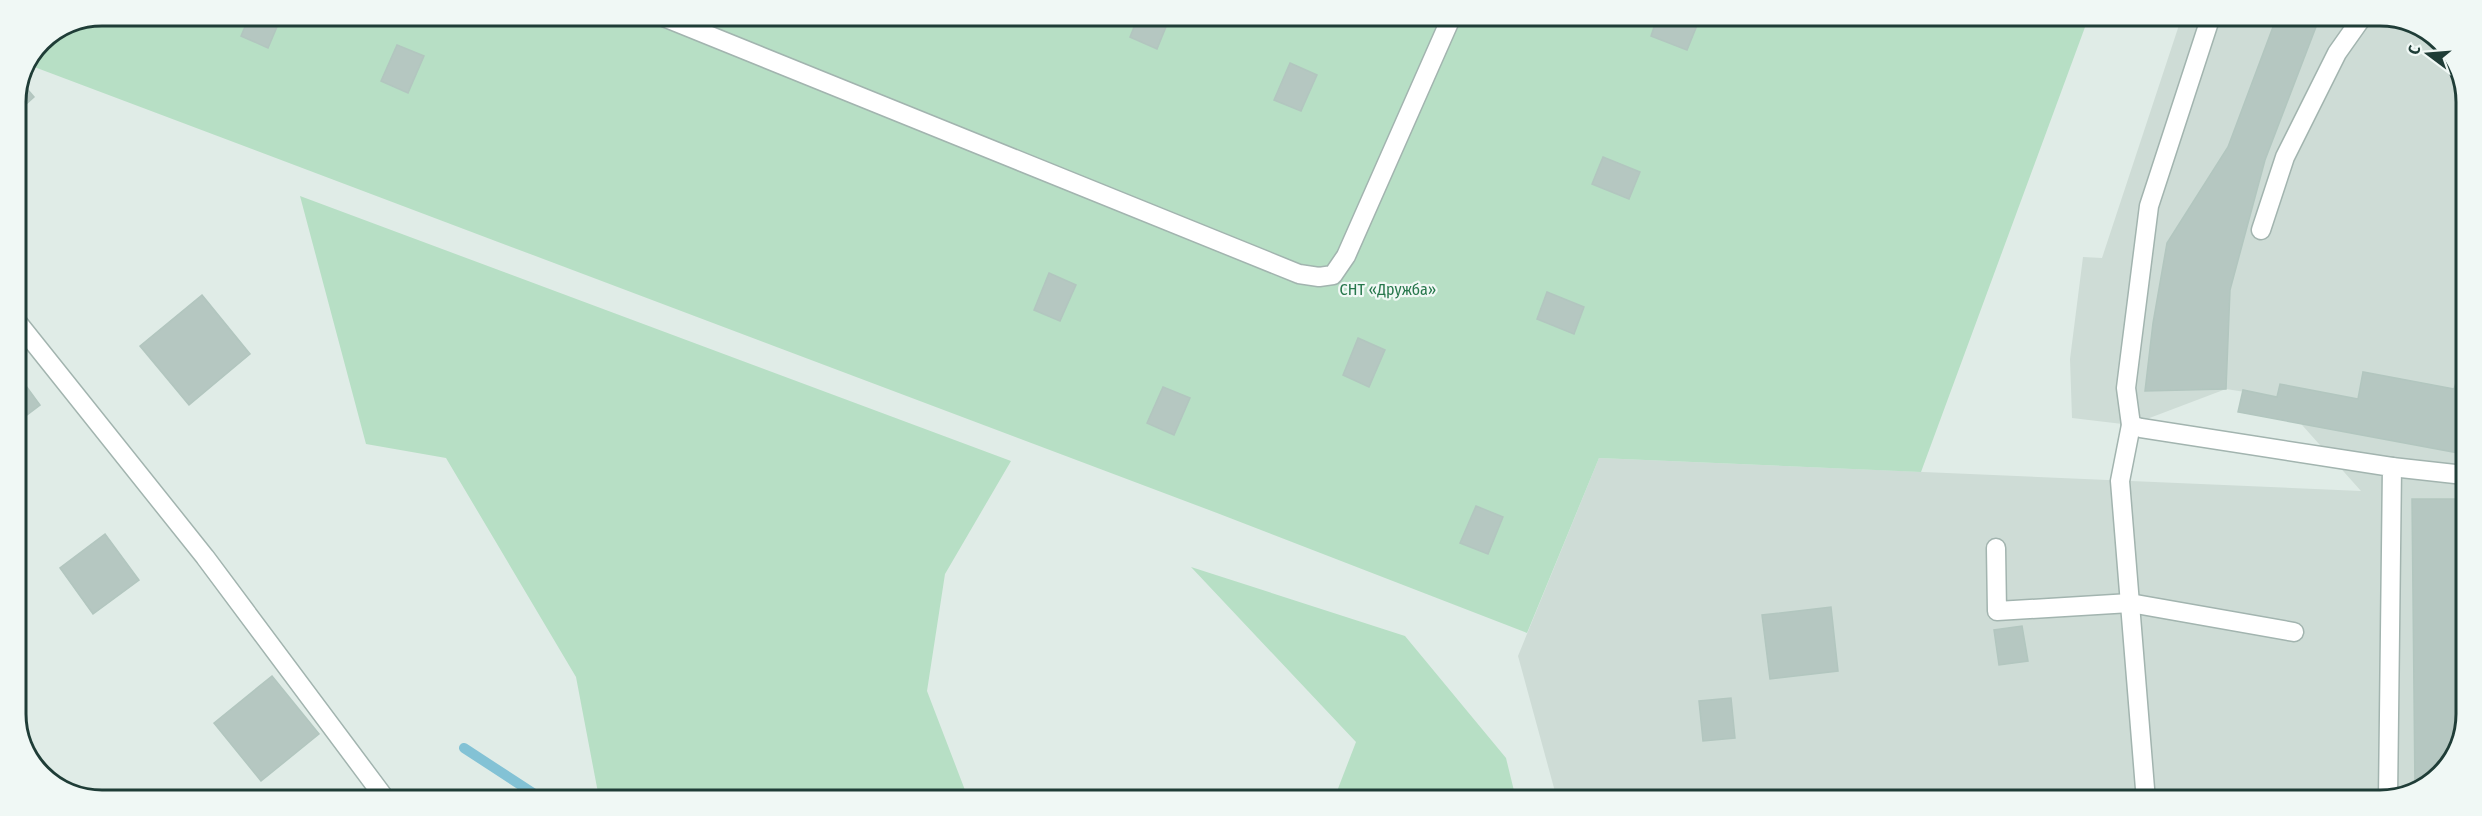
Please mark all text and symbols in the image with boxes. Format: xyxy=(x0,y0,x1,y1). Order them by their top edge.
north arrow xyxy=(2398,24,2458,84)
text: С xyxy=(2404,43,2425,57)
park label: СНТ «Дружба» xyxy=(1340,280,1436,299)

